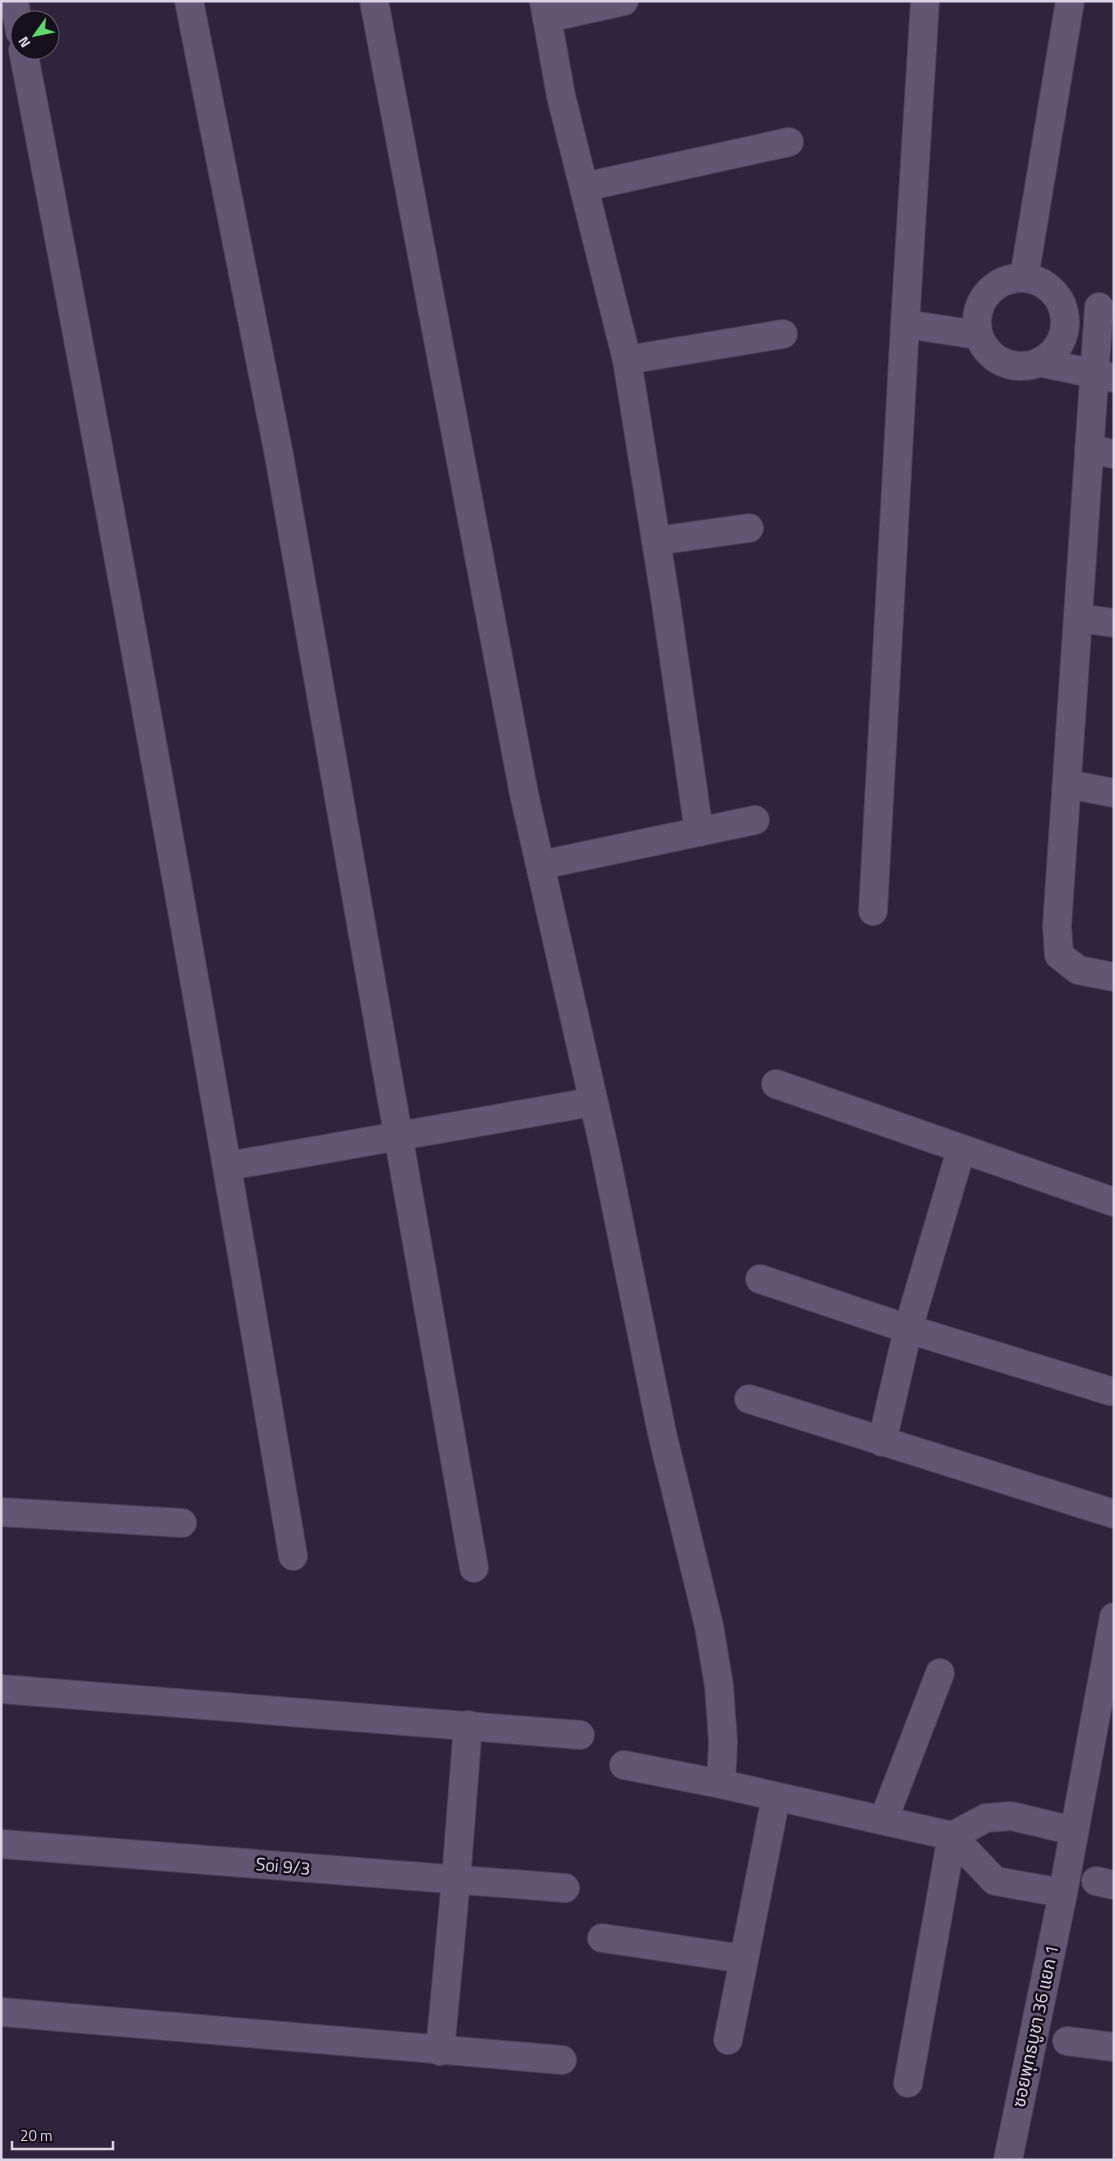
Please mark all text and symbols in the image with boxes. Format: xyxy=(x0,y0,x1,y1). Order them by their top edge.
north arrow xyxy=(10,10,60,60)
text: N xyxy=(12,33,35,52)
street label: Soi 9/3 xyxy=(255,1850,311,1882)
street label: ซอยพุทธบูชา 36 แยก 1 xyxy=(1005,1942,1065,2110)
scale bar xyxy=(12,2118,114,2150)
text: 20 m xyxy=(20,2124,53,2147)

